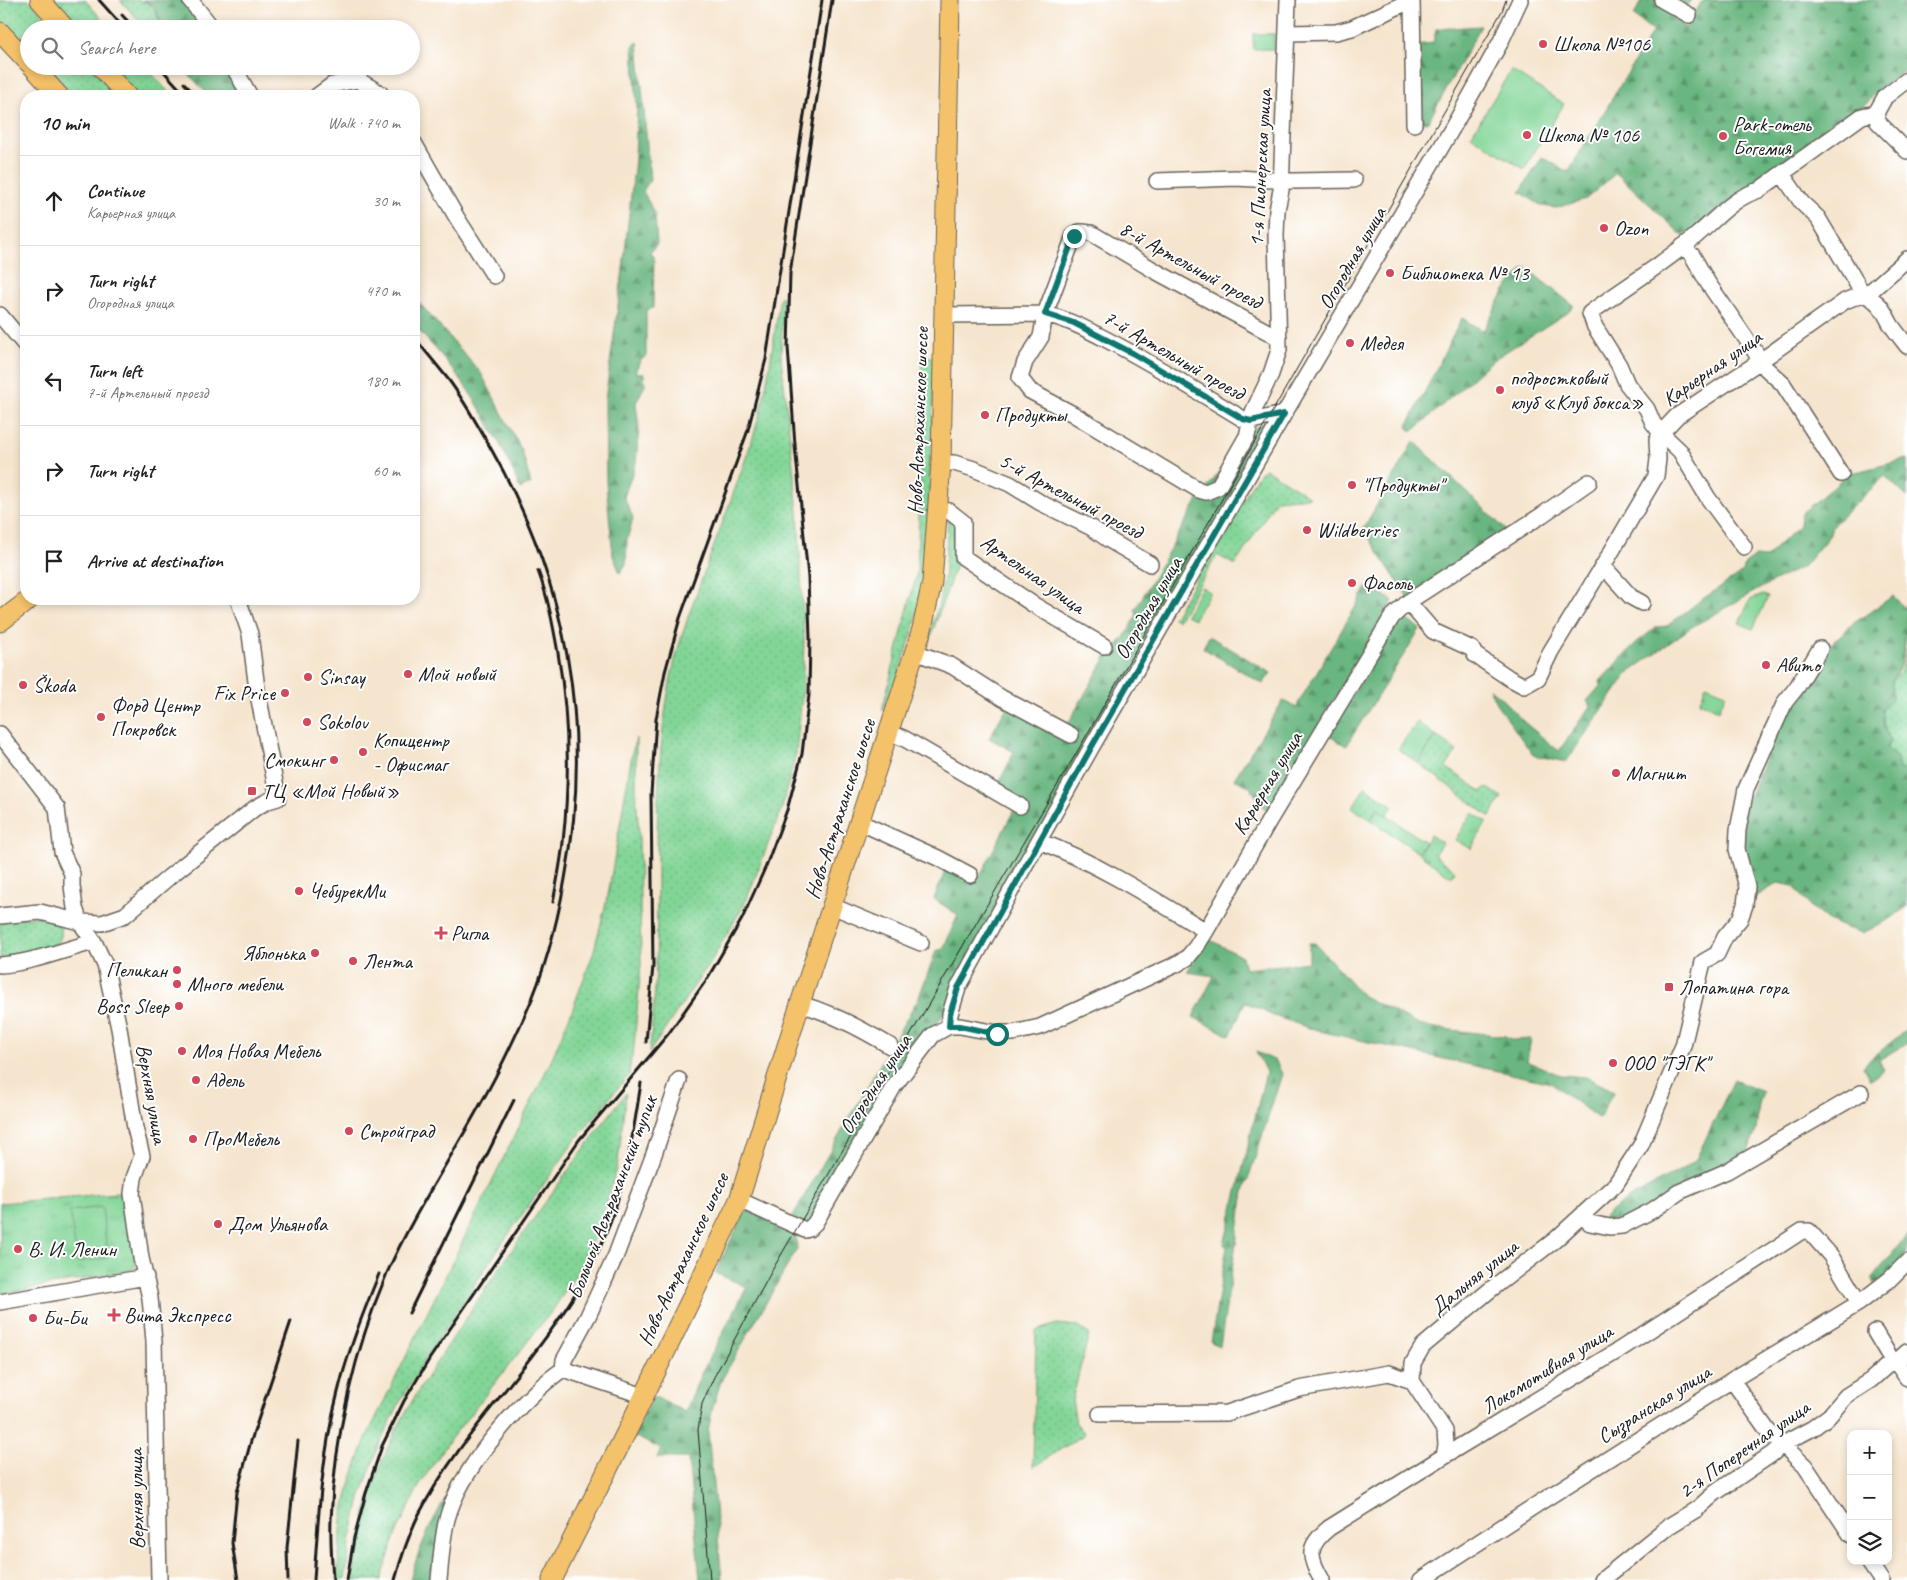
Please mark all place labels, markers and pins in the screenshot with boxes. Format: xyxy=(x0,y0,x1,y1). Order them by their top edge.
place label: Школа №106 xyxy=(1553,31,1651,57)
marker: Школа №106 xyxy=(1537,38,1549,50)
place label: Park-отель Богемия xyxy=(1733,111,1812,161)
place label: Школа № 106 xyxy=(1537,122,1640,148)
marker: Школа № 106 xyxy=(1521,129,1533,141)
marker: Park-отель Богемия xyxy=(1717,130,1729,142)
place label: Ozon xyxy=(1614,215,1649,241)
marker: Ozon xyxy=(1598,222,1610,234)
place label: Библиотека № 13 xyxy=(1400,260,1531,286)
marker: Библиотека № 13 xyxy=(1384,267,1396,279)
place label: Медея xyxy=(1360,330,1405,356)
marker: Медея xyxy=(1344,337,1356,349)
place label: подростковый клуб «Клуб бокса» xyxy=(1510,365,1644,415)
marker: подростковый клуб «Клуб бокса» xyxy=(1494,384,1506,396)
place label: Продукты xyxy=(995,402,1068,428)
marker: Продукты xyxy=(979,409,991,421)
place label: "Продукты" xyxy=(1362,472,1447,498)
marker: "Продукты" xyxy=(1346,479,1358,491)
place label: Wildberries xyxy=(1317,517,1399,543)
marker: Wildberries xyxy=(1301,524,1313,536)
place label: Фасоль xyxy=(1362,570,1414,596)
marker: Фасоль xyxy=(1346,577,1358,589)
place label: Авито xyxy=(1776,652,1823,678)
marker: Авито xyxy=(1760,659,1772,671)
place label: Мой новый xyxy=(418,661,497,687)
place label: Sinsay xyxy=(318,664,367,690)
marker: Мой новый xyxy=(402,668,414,680)
marker: Sinsay xyxy=(302,671,314,683)
place label: Škoda xyxy=(33,672,77,698)
marker: Škoda xyxy=(17,679,29,691)
place label: Fix Price xyxy=(213,680,276,706)
marker: Fix Price xyxy=(279,687,291,699)
place label: Форд Центр Покровск xyxy=(111,692,201,742)
place label: Sokolov xyxy=(317,709,369,735)
marker: Форд Центр Покровск xyxy=(95,711,107,723)
marker: Sokolov xyxy=(301,716,313,728)
place label: Копицентр - Офисмаг xyxy=(373,727,450,777)
marker: Копицентр - Офисмаг xyxy=(357,746,369,758)
place label: Смокинг xyxy=(264,747,327,773)
marker: Смокинг xyxy=(328,754,340,766)
place label: Магнит xyxy=(1626,760,1687,786)
marker: Магнит xyxy=(1610,767,1622,779)
place label: ТЦ «Мой Новый» xyxy=(262,778,399,804)
marker: ТЦ «Мой Новый» xyxy=(246,785,258,797)
place label: ЧебурекМи xyxy=(309,878,386,904)
marker: ЧебурекМи xyxy=(293,885,305,897)
place label: Ригла xyxy=(451,920,490,946)
marker: Ригла xyxy=(435,927,447,939)
place label: Яблонька xyxy=(242,940,307,966)
marker: Яблонька xyxy=(309,947,321,959)
place label: Лента xyxy=(363,948,414,974)
marker: Лента xyxy=(347,955,359,967)
place label: Пеликан xyxy=(106,957,168,983)
marker: Пеликан xyxy=(171,964,183,976)
place label: Много мебели xyxy=(187,971,285,997)
place label: Лопатина гора xyxy=(1679,974,1791,1000)
marker: Много мебели xyxy=(171,978,183,990)
marker: Лопатина гора xyxy=(1663,981,1675,993)
place label: Boss Sleep xyxy=(96,993,170,1019)
marker: Boss Sleep xyxy=(173,1000,185,1012)
place label: Моя Новая Мебель xyxy=(192,1038,322,1064)
marker: Моя Новая Мебель xyxy=(176,1045,188,1057)
place label: ООО "ТЭГК" xyxy=(1623,1050,1713,1076)
marker: ООО "ТЭГК" xyxy=(1607,1057,1619,1069)
place label: Адель xyxy=(206,1067,245,1093)
marker: Адель xyxy=(190,1074,202,1086)
place label: Стройград xyxy=(359,1118,436,1144)
marker: Стройград xyxy=(343,1125,355,1137)
place label: ПроМебель xyxy=(203,1126,280,1152)
marker: ПроМебель xyxy=(187,1133,199,1145)
place label: Дом Ульянова xyxy=(228,1211,329,1237)
marker: Дом Ульянова xyxy=(212,1218,224,1230)
place label: В. И. Ленин xyxy=(28,1236,118,1262)
marker: В. И. Ленин xyxy=(12,1243,24,1255)
place label: Вита Экспресс xyxy=(124,1302,232,1328)
place label: Би-Би xyxy=(43,1305,88,1331)
marker: Вита Экспресс xyxy=(108,1309,120,1321)
marker: Би-Би xyxy=(27,1312,39,1324)

